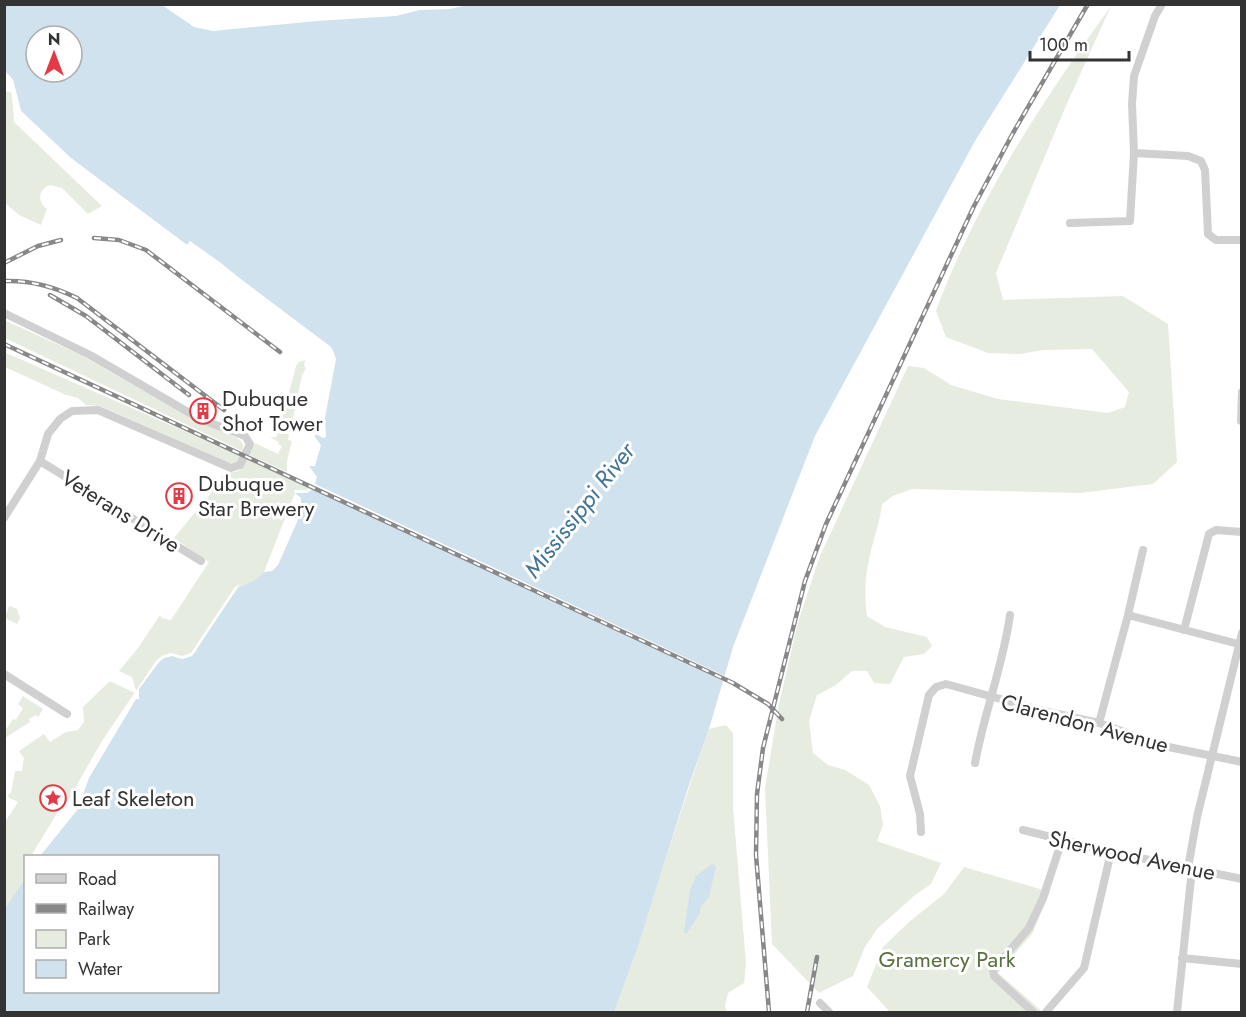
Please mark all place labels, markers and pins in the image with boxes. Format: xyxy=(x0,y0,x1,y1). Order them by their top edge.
place label: Dubuque Shot Tower xyxy=(222,382,323,439)
building icon: Dubuque Shot Tower xyxy=(188,396,218,426)
place label: Dubuque Star Brewery xyxy=(198,467,315,524)
building icon: Dubuque Star Brewery xyxy=(164,481,194,511)
place label: Leaf Skeleton xyxy=(72,782,195,814)
place icon: Leaf Skeleton xyxy=(38,783,68,813)

